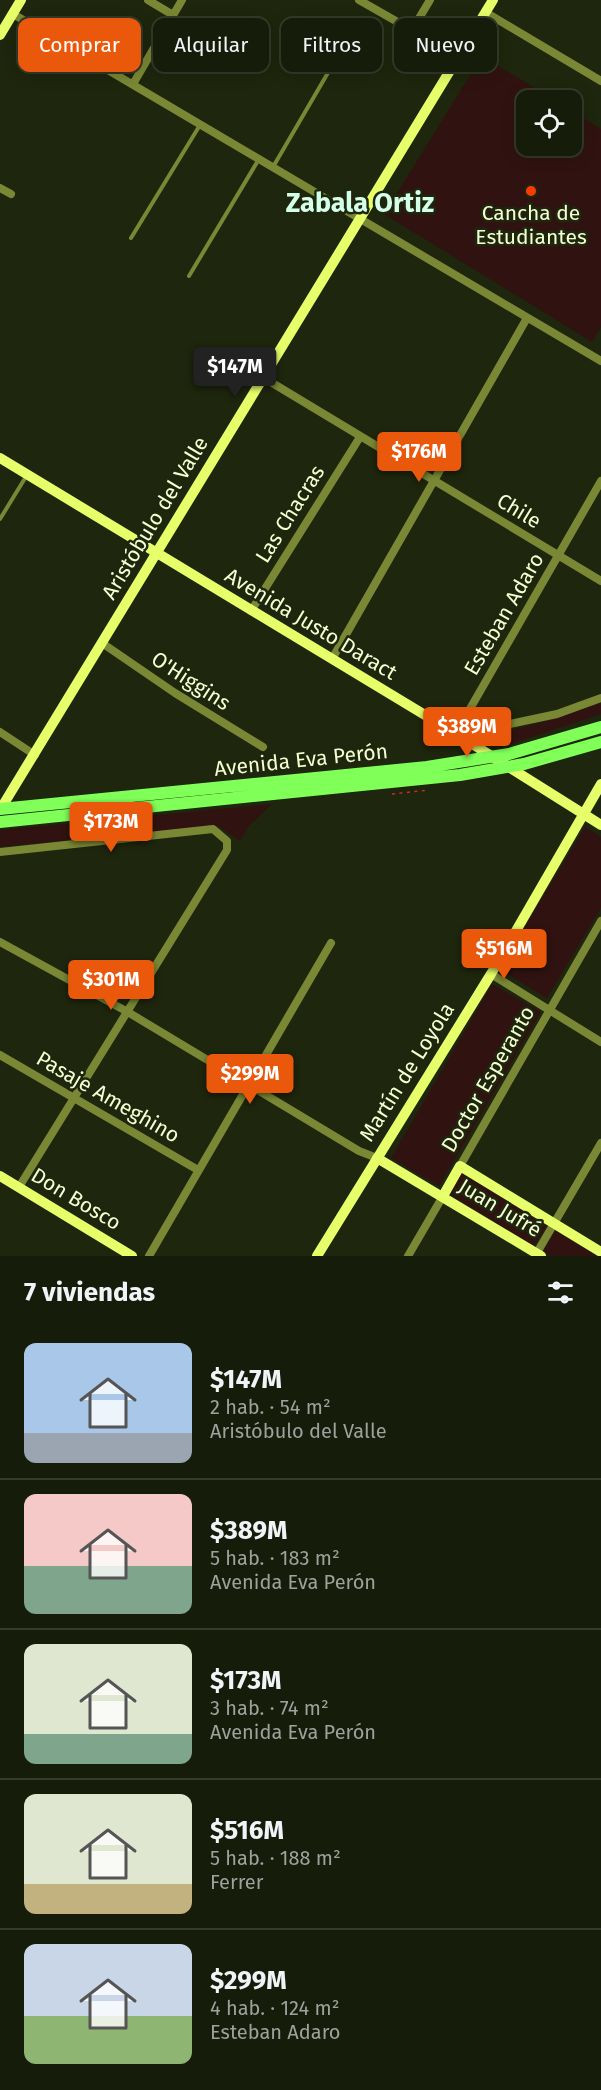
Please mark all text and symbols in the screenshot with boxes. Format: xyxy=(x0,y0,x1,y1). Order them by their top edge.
chip: Comprar xyxy=(18,18,141,72)
chip: Alquilar xyxy=(153,18,269,72)
chip: Filtros xyxy=(281,18,382,72)
chip: Nuevo xyxy=(394,18,497,72)
map controls xyxy=(516,90,582,156)
button: locate xyxy=(516,90,582,156)
marker: Cancha de Estudiantes xyxy=(524,184,538,198)
district label: Zabala Ortiz xyxy=(286,187,434,219)
place label: Cancha de Estudiantes xyxy=(475,200,587,250)
pin: $147M xyxy=(193,347,277,398)
text: $147M xyxy=(207,354,263,378)
street label: Aristóbulo del Valle xyxy=(96,432,214,604)
pin: $176M xyxy=(377,432,461,483)
text: $176M xyxy=(391,439,447,463)
street label: Las Chacras xyxy=(250,460,330,568)
street label: Chile xyxy=(492,488,546,534)
street label: Esteban Adaro xyxy=(458,548,550,680)
street label: Avenida Justo Daract xyxy=(220,562,402,686)
street label: O'Higgins xyxy=(147,646,236,716)
pin: $389M xyxy=(425,707,509,758)
text: $389M xyxy=(437,714,497,738)
street label: Avenida Eva Perón xyxy=(213,738,389,782)
pin: $173M xyxy=(69,802,153,853)
text: $173M xyxy=(84,809,138,833)
pin: $516M xyxy=(462,929,546,980)
text: $516M xyxy=(476,936,532,960)
pin: $301M xyxy=(69,960,153,1011)
text: $301M xyxy=(82,967,140,991)
street label: Martín de Loyola xyxy=(354,998,460,1146)
street label: Doctor Esperanto xyxy=(436,1001,540,1157)
street label: Pasaje Ameghino xyxy=(32,1045,184,1149)
pin: $299M xyxy=(208,1054,292,1105)
text: $299M xyxy=(220,1061,280,1085)
street label: Don Bosco xyxy=(26,1162,126,1236)
street label: Juan Jufré xyxy=(454,1173,546,1243)
icon: filters xyxy=(544,1276,577,1309)
text: 7 viviendas xyxy=(24,1277,155,1308)
text: $147M xyxy=(210,1364,282,1395)
icon: home xyxy=(72,1367,144,1439)
text: 2 hab. · 54 m² xyxy=(210,1395,331,1419)
text: Aristóbulo del Valle xyxy=(210,1419,387,1443)
text: $389M xyxy=(210,1515,287,1546)
icon: home xyxy=(72,1518,144,1590)
text: 5 hab. · 183 m² xyxy=(210,1546,340,1570)
text: Avenida Eva Perón xyxy=(210,1570,376,1594)
text: $173M xyxy=(210,1665,281,1696)
icon: home xyxy=(72,1668,144,1740)
text: 3 hab. · 74 m² xyxy=(210,1696,329,1720)
text: Avenida Eva Perón xyxy=(210,1720,376,1744)
text: $516M xyxy=(210,1815,284,1846)
icon: home xyxy=(72,1818,144,1890)
text: 5 hab. · 188 m² xyxy=(210,1846,341,1870)
text: Ferrer xyxy=(210,1870,263,1894)
text: $299M xyxy=(210,1965,287,1996)
icon: home xyxy=(72,1968,144,2040)
text: 4 hab. · 124 m² xyxy=(210,1996,339,2020)
text: Esteban Adaro xyxy=(210,2020,340,2044)

